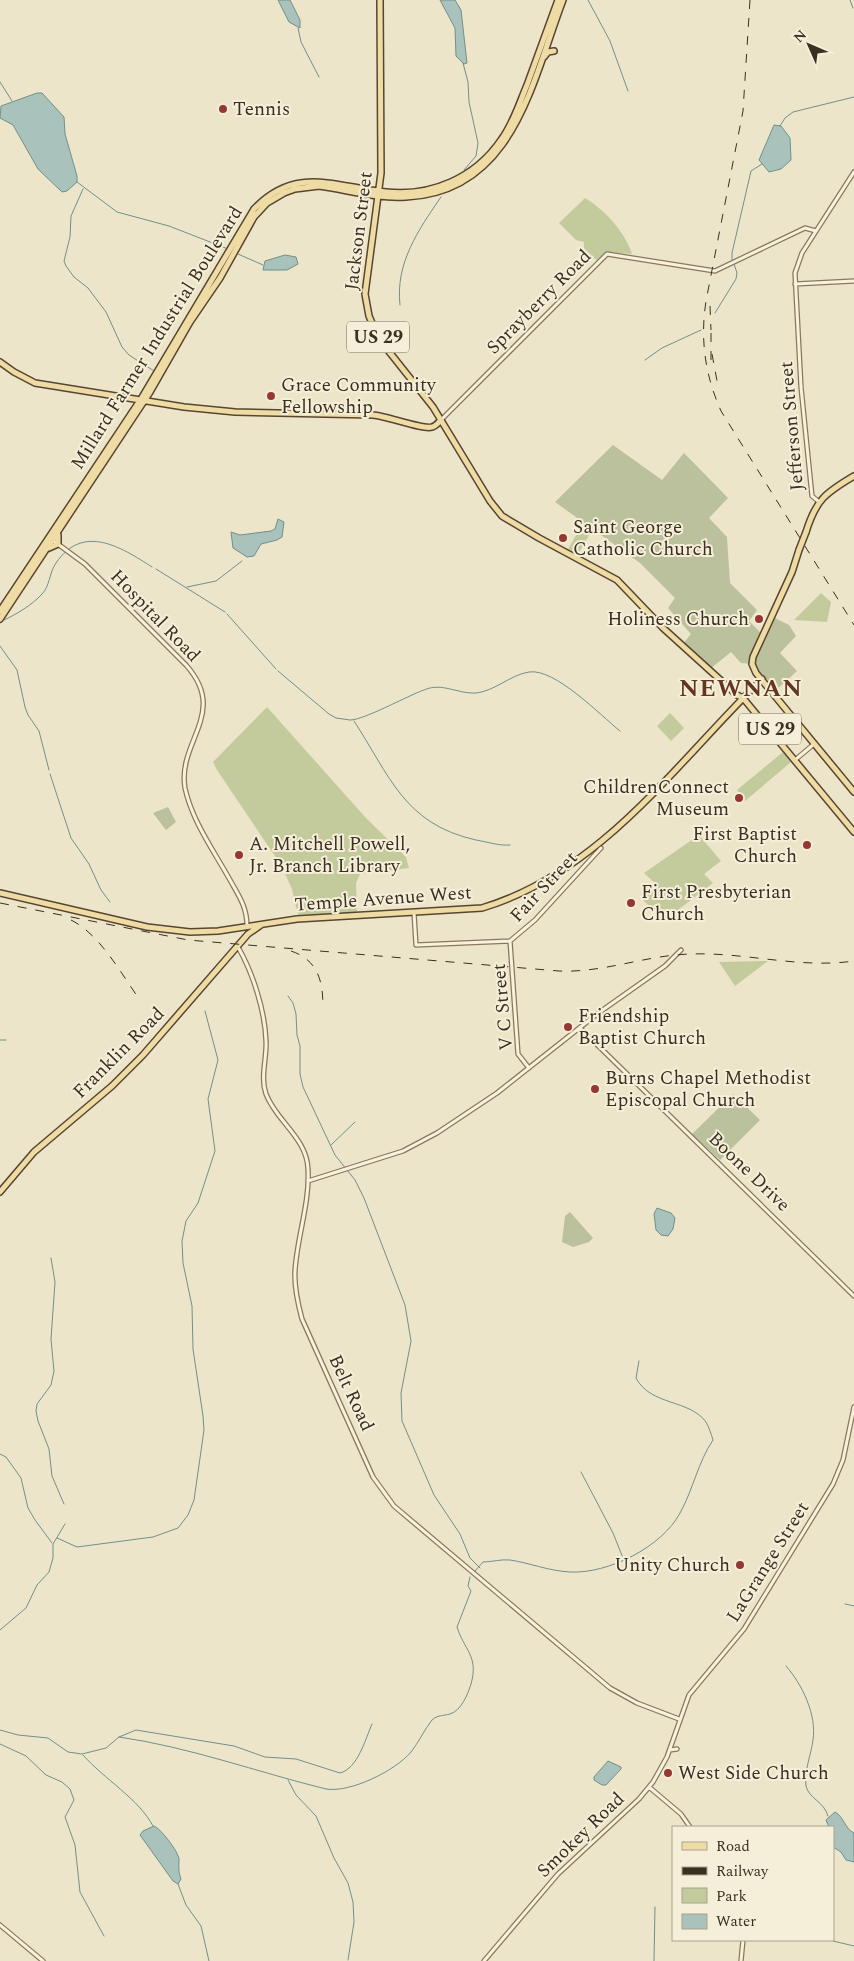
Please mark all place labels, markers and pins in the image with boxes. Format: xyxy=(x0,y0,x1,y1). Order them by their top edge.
place label: Tennis xyxy=(233,95,290,124)
marker: Tennis xyxy=(217,103,229,115)
place label: Grace Community Fellowship xyxy=(281,371,437,422)
marker: Grace Community Fellowship xyxy=(265,390,277,402)
place label: Saint George Catholic Church xyxy=(573,513,713,564)
marker: Saint George Catholic Church xyxy=(557,532,569,544)
place label: Holiness Church xyxy=(607,605,749,634)
marker: Holiness Church xyxy=(753,613,765,625)
place label: ChildrenConnect Museum xyxy=(583,773,729,824)
marker: ChildrenConnect Museum xyxy=(733,792,745,804)
place label: First Baptist Church xyxy=(693,820,797,871)
place label: A. Mitchell Powell, Jr. Branch Library xyxy=(249,830,410,881)
marker: First Baptist Church xyxy=(801,839,813,851)
marker: A. Mitchell Powell, Jr. Branch Library xyxy=(233,849,245,861)
place label: First Presbyterian Church xyxy=(641,878,792,929)
marker: First Presbyterian Church xyxy=(625,897,637,909)
place label: Friendship Baptist Church xyxy=(578,1002,706,1053)
marker: Friendship Baptist Church xyxy=(562,1021,574,1033)
place label: Burns Chapel Methodist Episcopal Church xyxy=(605,1064,811,1115)
marker: Burns Chapel Methodist Episcopal Church xyxy=(589,1083,601,1095)
place label: Unity Church xyxy=(614,1551,730,1580)
marker: Unity Church xyxy=(734,1559,746,1571)
place label: West Side Church xyxy=(678,1759,829,1788)
marker: West Side Church xyxy=(662,1767,674,1779)

